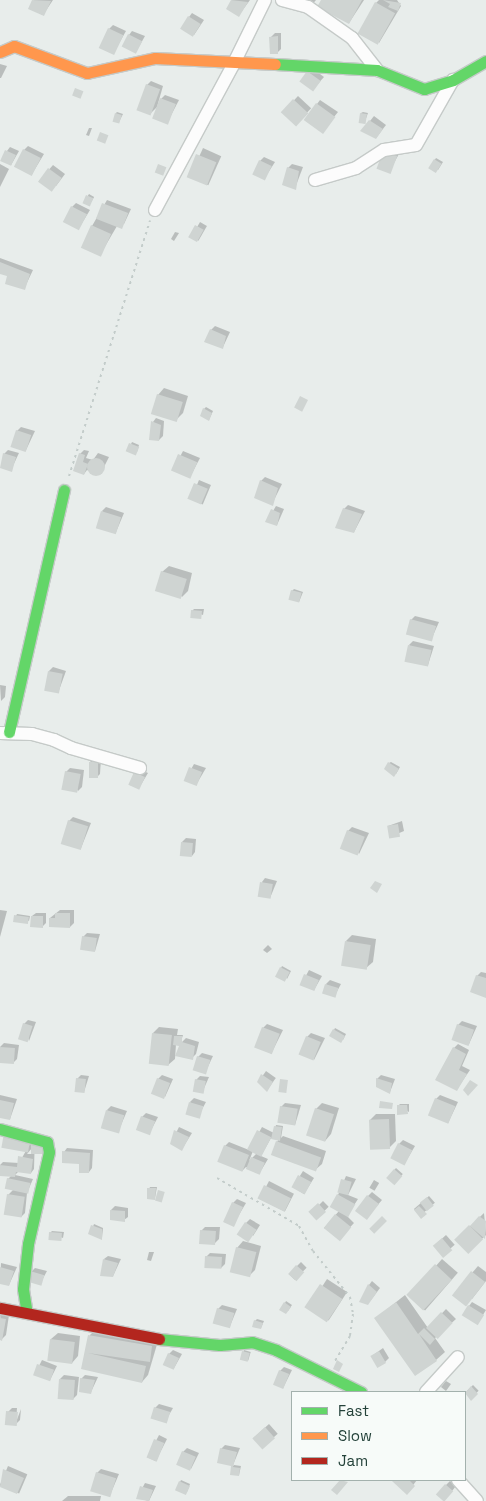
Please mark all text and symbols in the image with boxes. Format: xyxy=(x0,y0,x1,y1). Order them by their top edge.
legend xyxy=(291,1391,466,1481)
text: Fast xyxy=(338,1401,369,1420)
text: Slow xyxy=(338,1426,372,1445)
text: Jam xyxy=(338,1451,368,1470)

